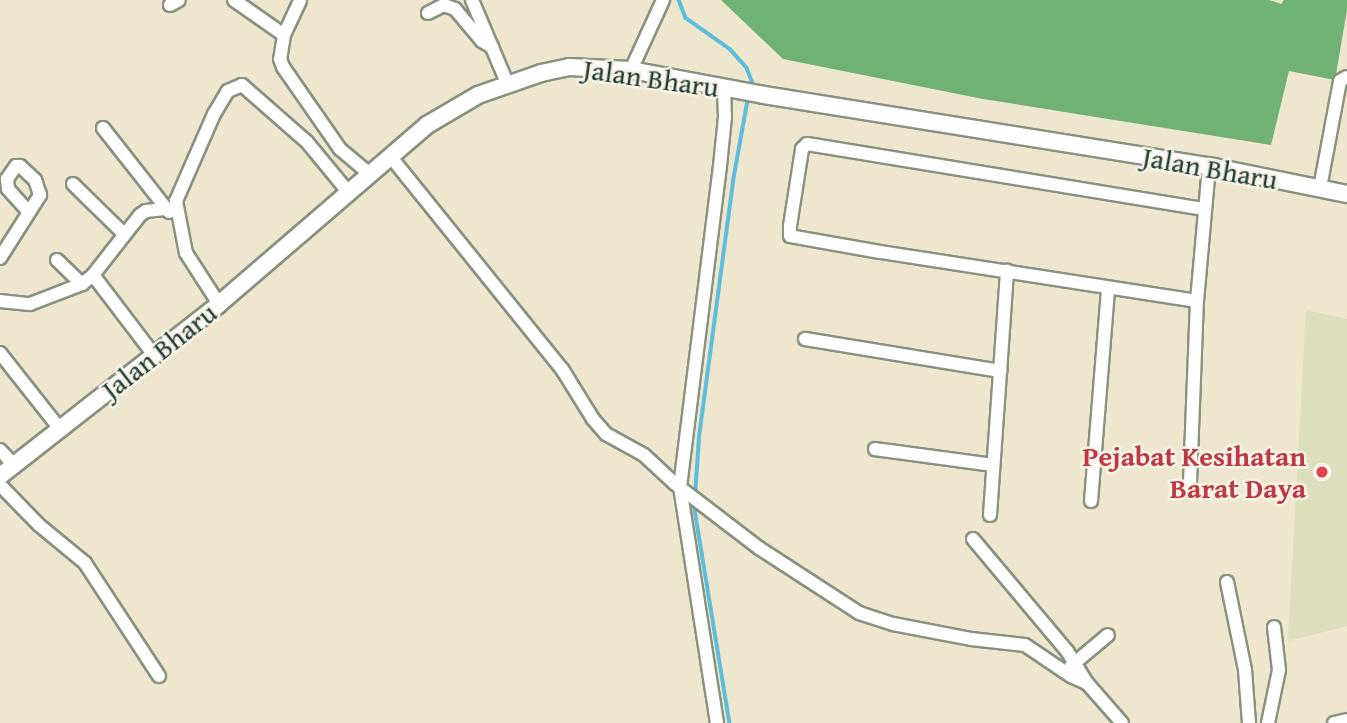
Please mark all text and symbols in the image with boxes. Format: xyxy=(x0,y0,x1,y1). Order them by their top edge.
street label: Jalan Bharu xyxy=(581,52,721,104)
street label: Jalan Bharu xyxy=(1140,140,1280,196)
street label: Jalan Bharu xyxy=(95,296,223,406)
place label: Pejabat Kesihatan Barat Daya xyxy=(1082,439,1306,505)
marker: Pejabat Kesihatan Barat Daya xyxy=(1312,462,1332,482)

